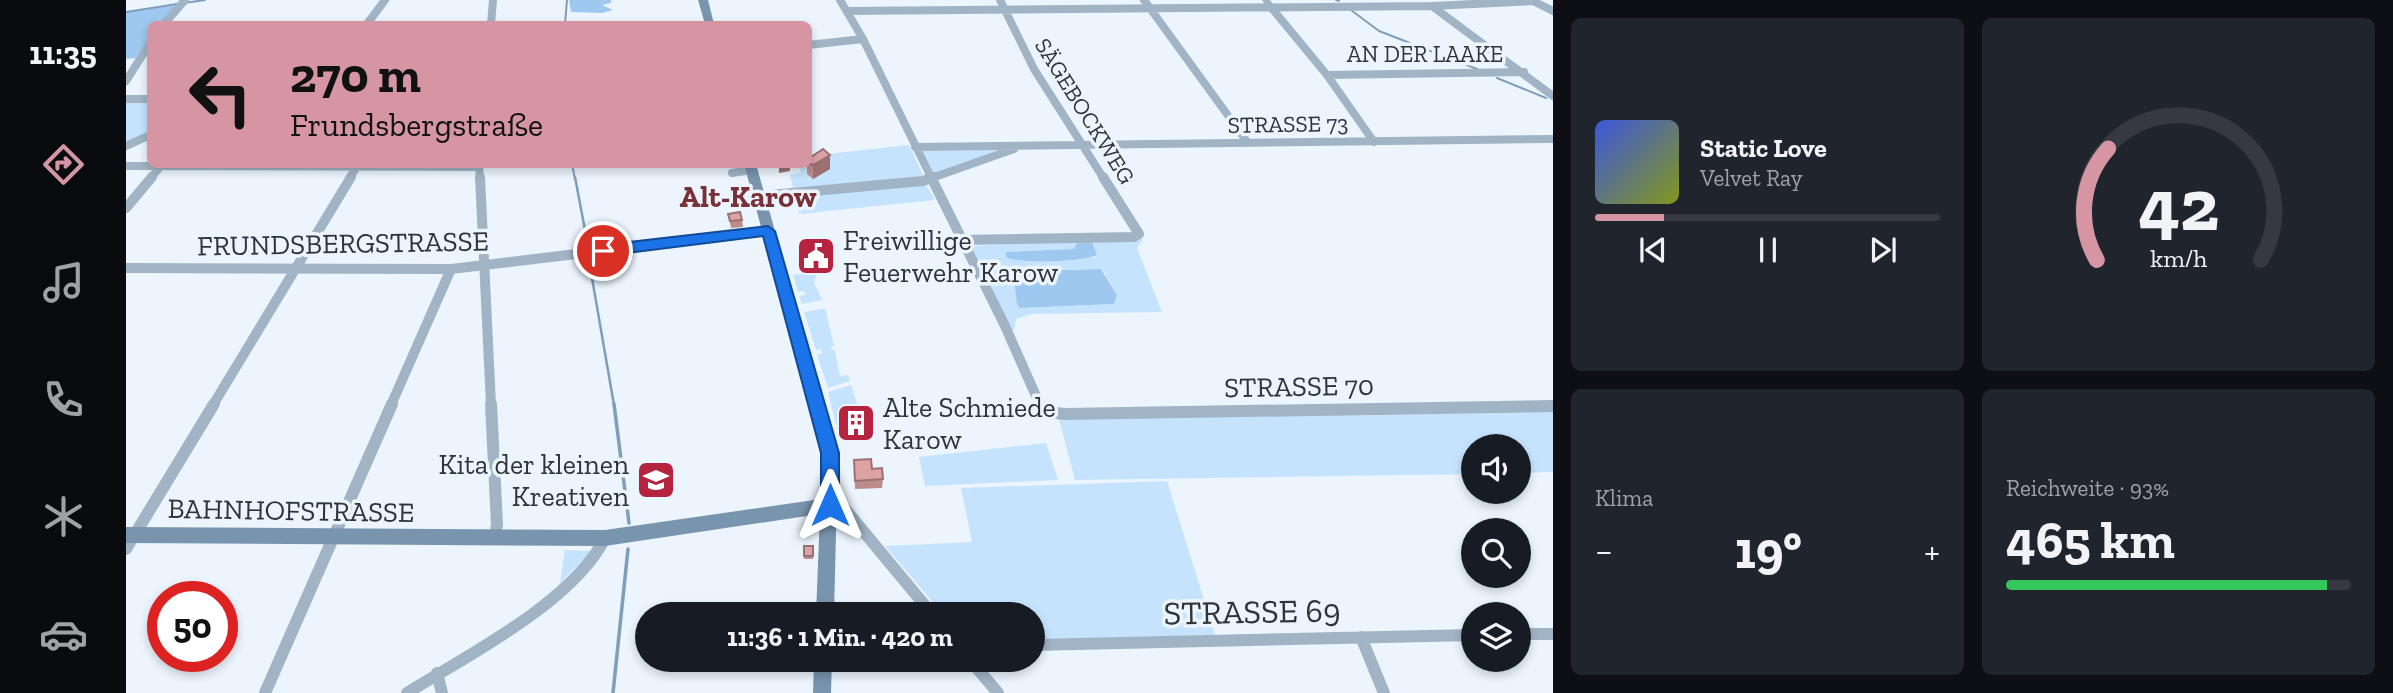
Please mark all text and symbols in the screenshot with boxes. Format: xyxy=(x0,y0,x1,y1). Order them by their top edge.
street label: SÄGEBOCKWEG xyxy=(1029,33,1141,189)
text: 11:35 xyxy=(29,34,97,72)
street label: AN DER LAAKE xyxy=(1347,40,1503,68)
text: 270 m xyxy=(290,46,421,105)
icon: left xyxy=(175,49,266,140)
text: Frundsbergstraße xyxy=(290,106,543,144)
street label: STRASSE 73 xyxy=(1227,109,1349,139)
text: Static Love xyxy=(1700,132,1827,164)
icon: directions xyxy=(39,140,88,189)
text: 42 xyxy=(2138,162,2219,250)
text: Velvet Ray xyxy=(1700,164,1802,192)
district label: Alt-Karow xyxy=(680,179,817,215)
pin xyxy=(573,221,633,281)
street label: FRUNDSBERGSTRASSE xyxy=(197,224,489,263)
place label: Freiwillige Feuerwehr Karow xyxy=(843,224,1059,289)
icon: previous xyxy=(1634,231,1672,269)
icon: pause xyxy=(1749,231,1787,269)
icon: next xyxy=(1864,231,1902,269)
icon: arrive xyxy=(584,232,622,270)
public building icon: Freiwillige Feuerwehr Karow xyxy=(795,235,837,277)
text: km/h xyxy=(2150,243,2207,273)
icon: music xyxy=(39,258,88,307)
street label: STRASSE 70 xyxy=(1224,369,1374,404)
icon: phone xyxy=(39,375,88,424)
place label: Alte Schmiede Karow xyxy=(883,391,1056,456)
building icon: Alte Schmiede Karow xyxy=(835,402,877,444)
map controls xyxy=(1461,434,1531,672)
button: sound xyxy=(1461,434,1531,504)
place label: Kita der kleinen Kreativen xyxy=(438,448,629,513)
school or university icon: Kita der kleinen Kreativen xyxy=(635,459,677,501)
position arrow xyxy=(793,468,867,542)
text: Reichweite · 93% xyxy=(2006,474,2169,502)
text: Klima xyxy=(1595,484,1653,512)
icon: climate xyxy=(39,492,88,541)
street label: BAHNHOFSTRASSE xyxy=(167,492,415,529)
text: 465 km xyxy=(2006,509,2175,571)
button: search xyxy=(1461,518,1531,588)
text: 19° xyxy=(1735,519,1802,581)
text: − xyxy=(1595,528,1613,574)
text: + xyxy=(1924,528,1940,574)
speed limit sign: 50 xyxy=(147,581,238,672)
street label: STRASSE 69 xyxy=(1163,590,1341,633)
button: layers xyxy=(1461,602,1531,672)
icon: car xyxy=(39,610,88,659)
text: 11:36 · 1 Min. · 420 m xyxy=(727,621,953,653)

